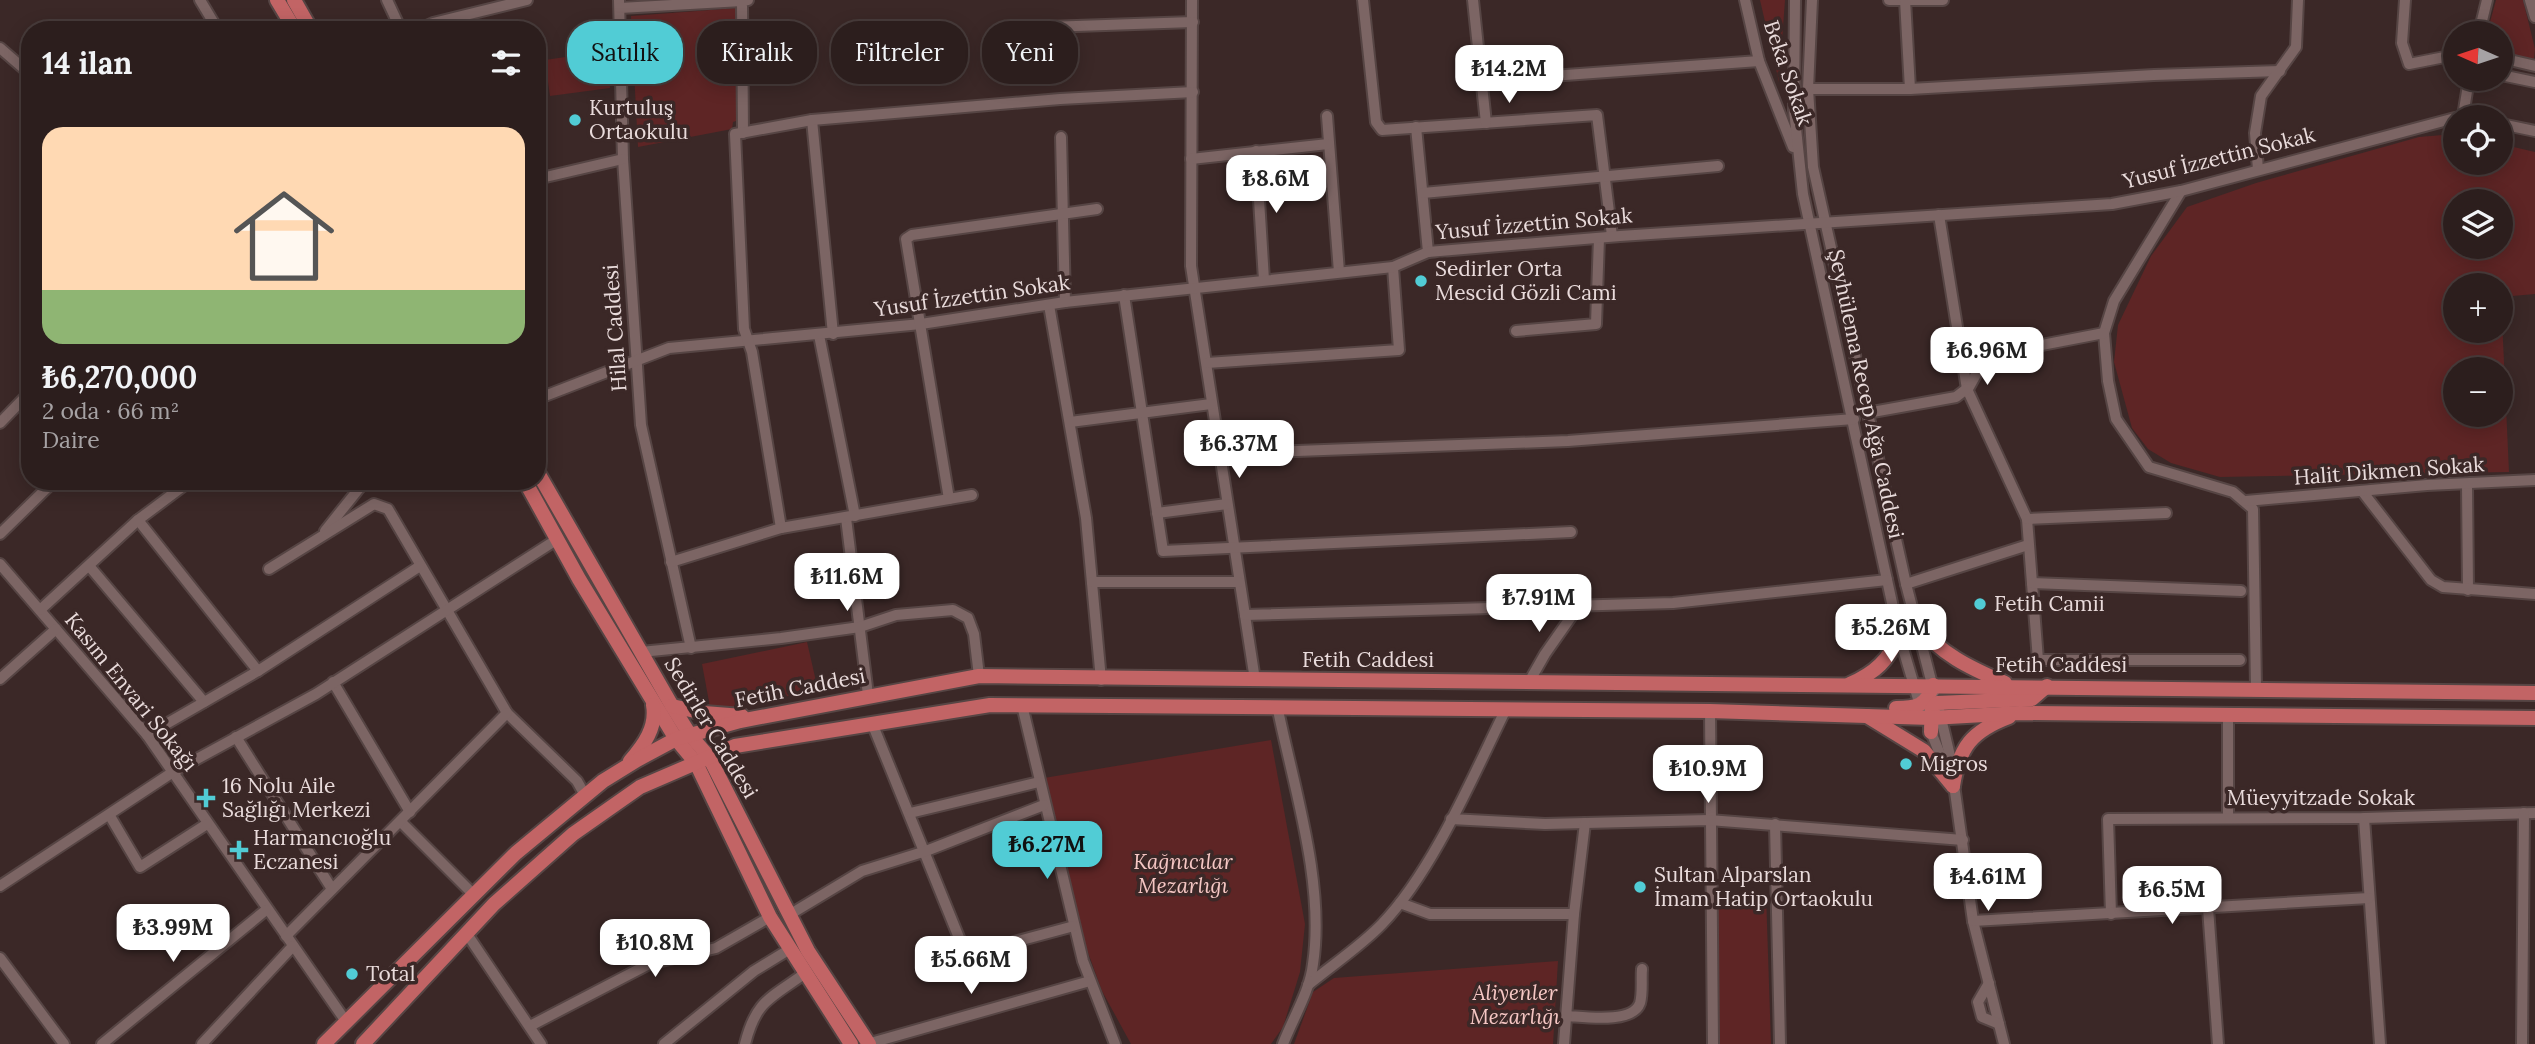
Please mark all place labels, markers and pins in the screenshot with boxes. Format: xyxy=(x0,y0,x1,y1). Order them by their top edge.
pin: ₺14.2M xyxy=(1452,46,1566,105)
place label: Kurtuluş Ortaokulu xyxy=(589,94,688,145)
marker: Kurtuluş Ortaokulu xyxy=(567,112,583,128)
pin: ₺8.6M xyxy=(1227,156,1325,215)
place label: Sedirler Orta Mescid Gözli Cami xyxy=(1435,255,1617,306)
marker: Sedirler Orta Mescid Gözli Cami xyxy=(1413,273,1429,289)
pin: ₺6.96M xyxy=(1930,328,2044,387)
pin: ₺6.37M xyxy=(1182,420,1296,480)
pin: ₺11.6M xyxy=(790,554,904,613)
pin: ₺7.91M xyxy=(1482,574,1596,634)
place label: Fetih Camii xyxy=(1994,590,2105,617)
marker: Fetih Camii xyxy=(1972,596,1988,612)
pin: ₺5.26M xyxy=(1834,604,1948,664)
pin: ₺10.9M xyxy=(1651,746,1765,805)
place label: Migros xyxy=(1920,750,1988,777)
marker: Migros xyxy=(1898,756,1914,772)
place label: 16 Nolu Aile Sağlığı Merkezi xyxy=(222,772,371,823)
marker: 16 Nolu Aile Sağlığı Merkezi xyxy=(196,788,216,808)
pin: ₺6.27M xyxy=(990,822,1104,881)
place label: Harmancıoğlu Eczanesi xyxy=(253,824,391,875)
marker: Harmancıoğlu Eczanesi xyxy=(231,842,247,858)
pin: ₺4.61M xyxy=(1931,853,2045,913)
place label: Sultan Alparslan İmam Hatip Ortaokulu xyxy=(1654,861,1873,912)
pin: ₺6.5M xyxy=(2123,866,2221,926)
marker: Sultan Alparslan İmam Hatip Ortaokulu xyxy=(1632,879,1648,895)
pin: ₺3.99M xyxy=(116,904,230,964)
pin: ₺10.8M xyxy=(598,920,712,979)
pin: ₺5.66M xyxy=(914,936,1028,996)
place label: Total xyxy=(366,960,415,987)
marker: Total xyxy=(344,966,360,982)

